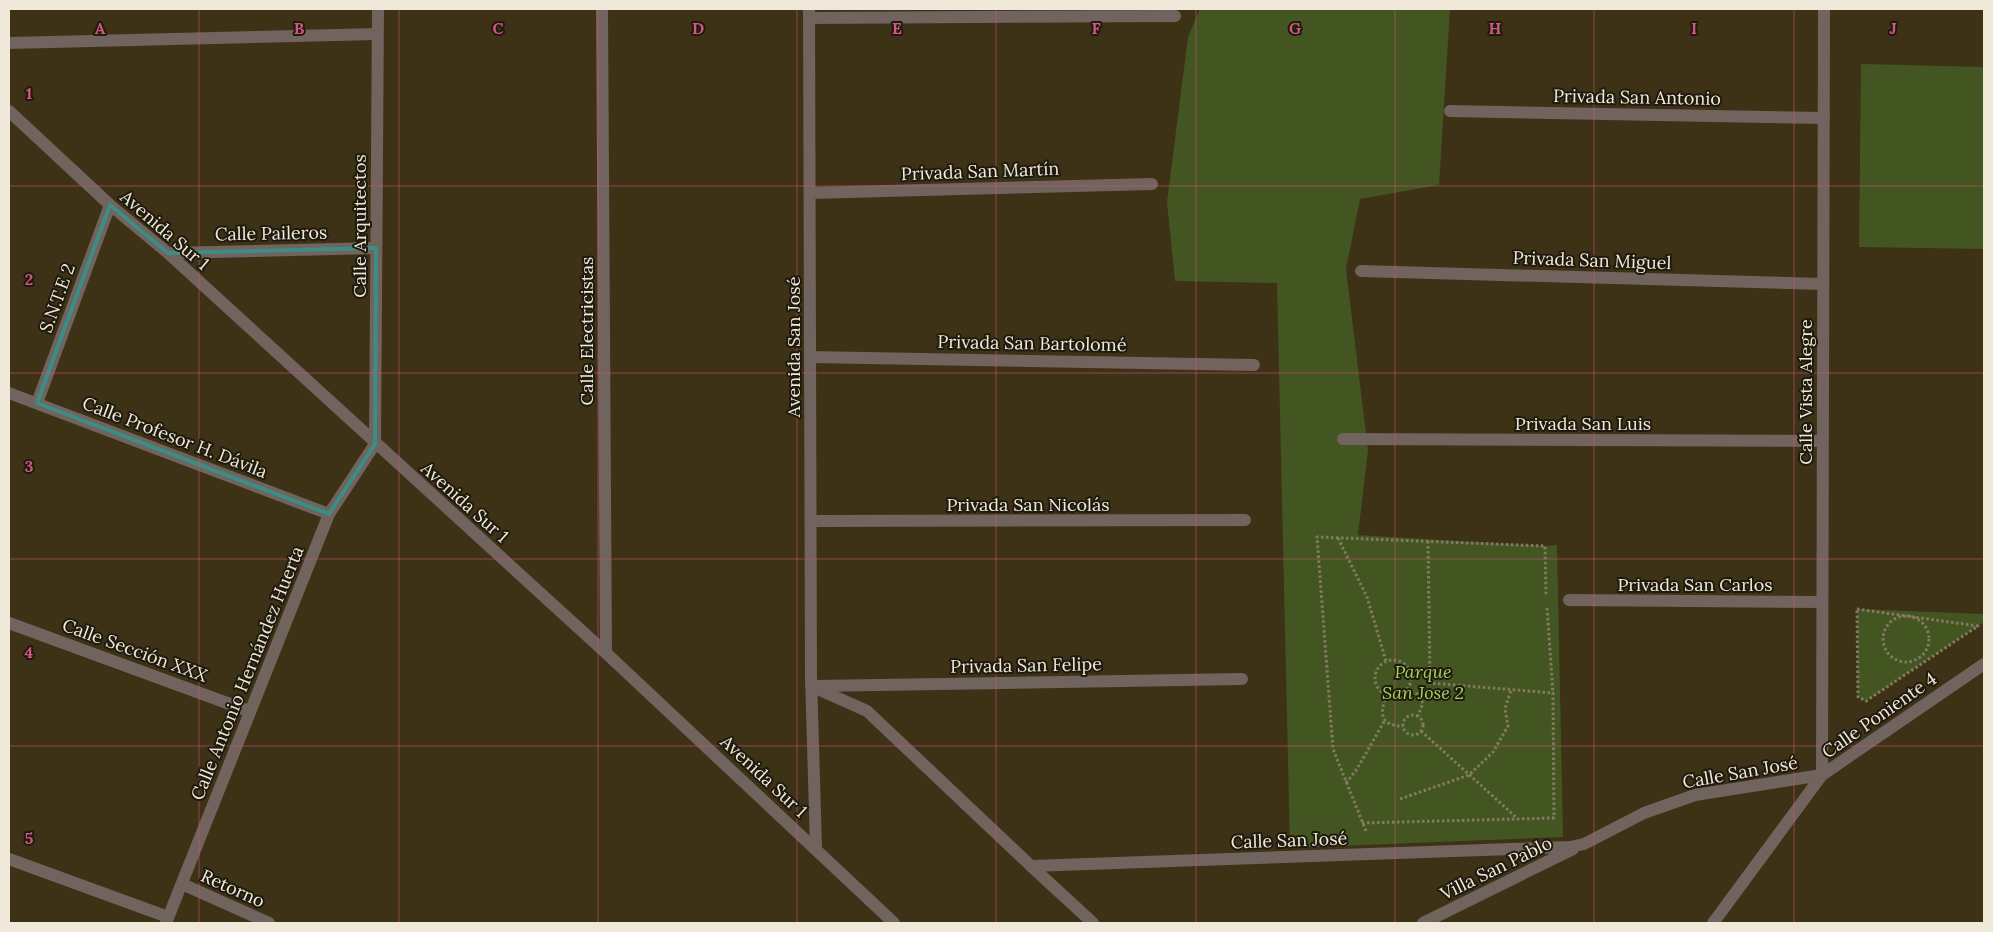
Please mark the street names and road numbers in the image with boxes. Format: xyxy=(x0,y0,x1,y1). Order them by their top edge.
street label: Privada San Antonio xyxy=(1553,84,1721,110)
street label: Calle Arquitectos xyxy=(348,154,371,298)
street label: Privada San Martín xyxy=(900,157,1060,185)
street label: Avenida Sur 1 xyxy=(115,184,214,275)
street label: Calle Paileros xyxy=(215,221,327,245)
street label: Privada San Miguel xyxy=(1512,246,1672,274)
street label: Calle Electricistas xyxy=(575,257,598,405)
street label: S.N.T.E 2 xyxy=(34,260,80,336)
street label: Avenida San José xyxy=(782,276,805,418)
street label: Calle Vista Alegre xyxy=(1794,319,1817,465)
street label: Privada San Bartolomé xyxy=(937,330,1127,356)
street label: Calle Profesor H. Dávila xyxy=(79,391,271,483)
street label: Privada San Luis xyxy=(1515,412,1651,435)
street label: Avenida Sur 1 xyxy=(416,456,514,547)
street label: Privada San Nicolás xyxy=(946,493,1110,516)
street label: Calle Antonio Hernández Huerta xyxy=(185,543,309,803)
street label: Privada San Carlos xyxy=(1617,573,1773,596)
street label: Calle Sección XXX xyxy=(59,613,211,687)
street label: Privada San Felipe xyxy=(950,652,1102,678)
street label: Calle Poniente 4 xyxy=(1817,667,1941,763)
street label: Avenida Sur 1 xyxy=(715,729,812,822)
street label: Calle San José xyxy=(1681,751,1800,793)
street label: Calle San José xyxy=(1230,826,1348,854)
street label: Villa San Pablo xyxy=(1435,831,1556,905)
street label: Retorno xyxy=(197,864,269,912)

